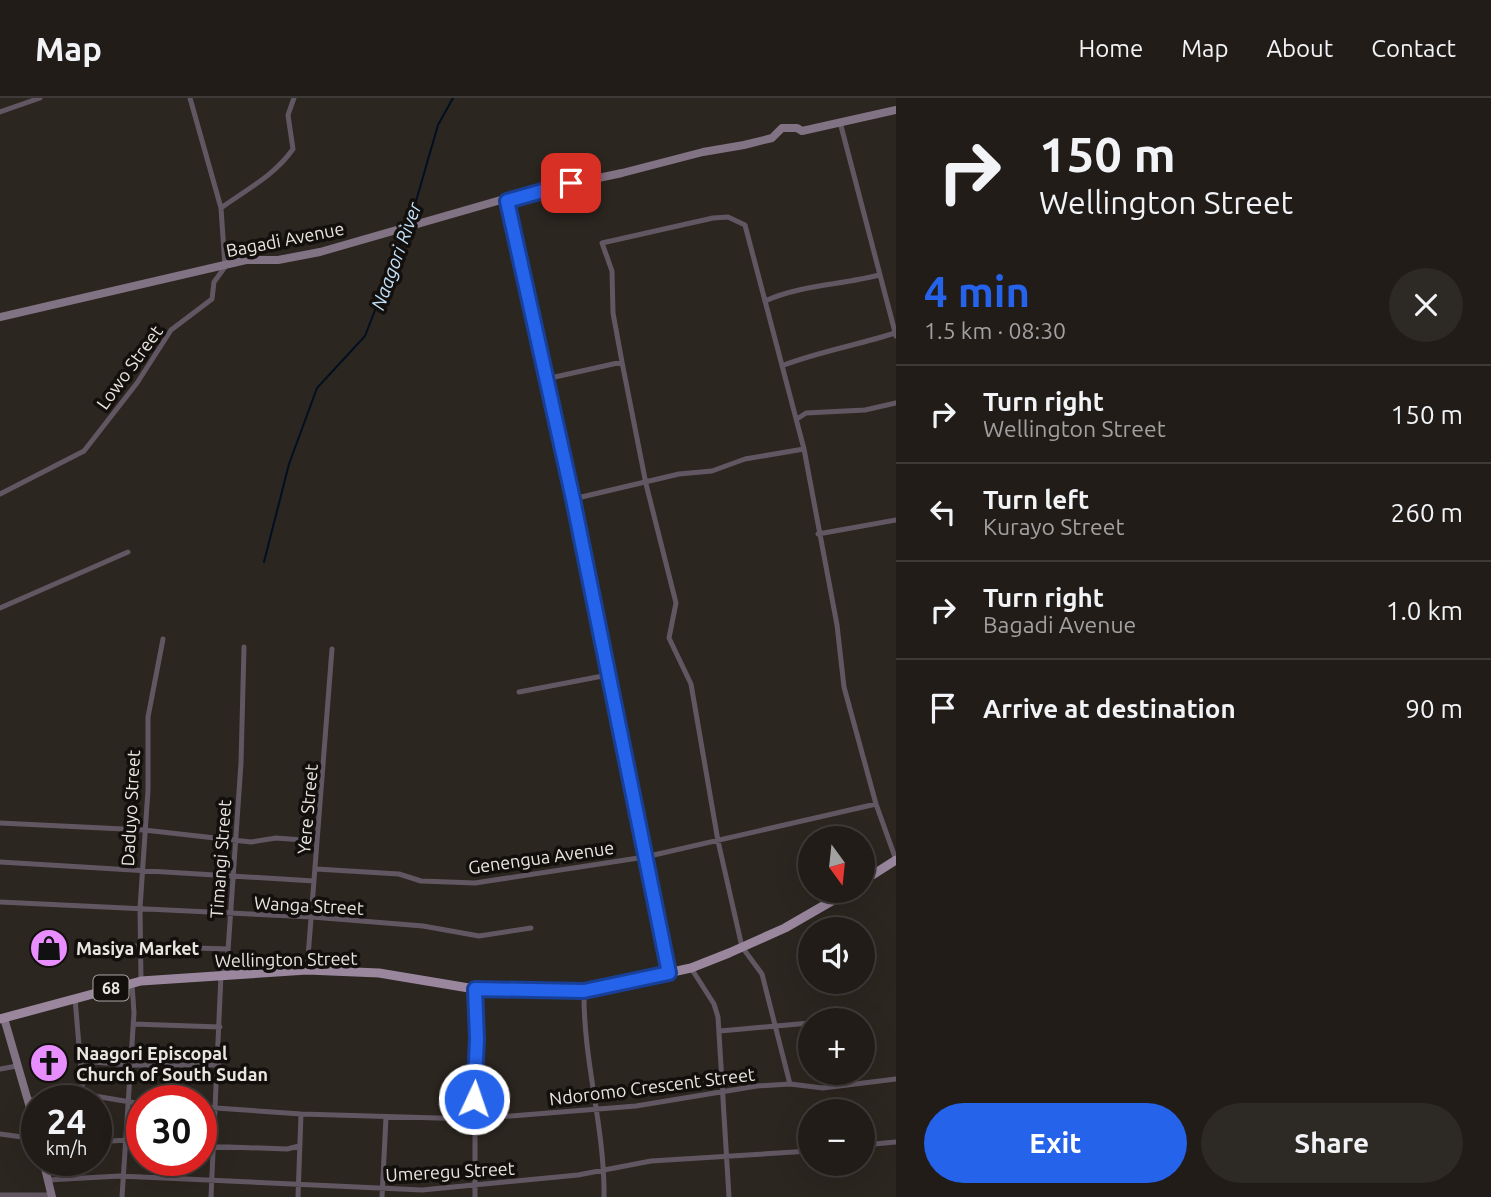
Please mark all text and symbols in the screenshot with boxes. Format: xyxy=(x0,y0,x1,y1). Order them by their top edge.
text: Map xyxy=(35,30,102,67)
text: Home xyxy=(1078,35,1143,62)
text: Map xyxy=(1181,35,1228,62)
text: About xyxy=(1266,35,1333,62)
text: Contact xyxy=(1371,35,1456,62)
icon: right xyxy=(924,126,1015,217)
text: 150 m xyxy=(1039,126,1176,181)
pin xyxy=(541,153,601,213)
icon: arrive xyxy=(552,164,590,202)
text: Wellington Street xyxy=(1039,184,1293,220)
water label: Naagori River xyxy=(366,199,426,313)
street label: Bagadi Avenue xyxy=(224,218,346,260)
text: 4 min xyxy=(924,268,1030,315)
button: close xyxy=(1389,268,1463,342)
text: 1.5 km · 08:30 xyxy=(924,318,1066,343)
street label: Lowo Street xyxy=(92,321,166,413)
text: Turn right xyxy=(983,387,1104,416)
icon: right xyxy=(924,395,962,433)
text: 150 m xyxy=(1391,400,1463,429)
text: Wellington Street xyxy=(983,416,1166,441)
text: Turn left xyxy=(983,485,1089,514)
icon: left xyxy=(924,493,962,531)
text: 260 m xyxy=(1391,498,1463,527)
text: Kurayo Street xyxy=(983,514,1125,539)
text: Turn right xyxy=(983,583,1104,612)
icon: right xyxy=(924,591,962,629)
text: 1.0 km xyxy=(1386,596,1463,625)
text: Bagadi Avenue xyxy=(983,612,1136,637)
icon: arrive xyxy=(924,689,962,727)
text: Arrive at destination xyxy=(983,694,1236,723)
text: 90 m xyxy=(1405,694,1463,723)
street label: Daduyo Street xyxy=(117,749,143,867)
street label: Yere Street xyxy=(293,763,321,855)
street label: Timangi Street xyxy=(206,799,234,919)
north arrow xyxy=(798,826,875,903)
map controls xyxy=(798,826,875,1176)
street label: Genengua Avenue xyxy=(467,837,615,877)
street label: Wanga Street xyxy=(254,892,364,918)
button: sound xyxy=(798,917,875,994)
shop icon: Masiya Market xyxy=(28,927,70,969)
place label: Masiya Market xyxy=(76,938,200,958)
street label: Wellington Street xyxy=(214,948,358,970)
road number: 68 xyxy=(94,975,128,1000)
button: + xyxy=(798,1008,875,1085)
church icon: Naagori Episcopal Church of South Sudan xyxy=(28,1042,70,1084)
place label: Naagori Episcopal Church of South Sudan xyxy=(76,1043,268,1084)
position arrow xyxy=(437,1062,511,1136)
street label: Ndoromo Crescent Street xyxy=(548,1063,756,1109)
speed limit sign: 30 xyxy=(126,1085,217,1176)
button: − xyxy=(798,1099,875,1176)
text: 24 xyxy=(47,1101,86,1141)
button: Exit xyxy=(924,1103,1187,1183)
button: Share xyxy=(1201,1103,1463,1183)
text: km/h xyxy=(46,1138,87,1158)
street label: Umeregu Street xyxy=(385,1158,515,1184)

